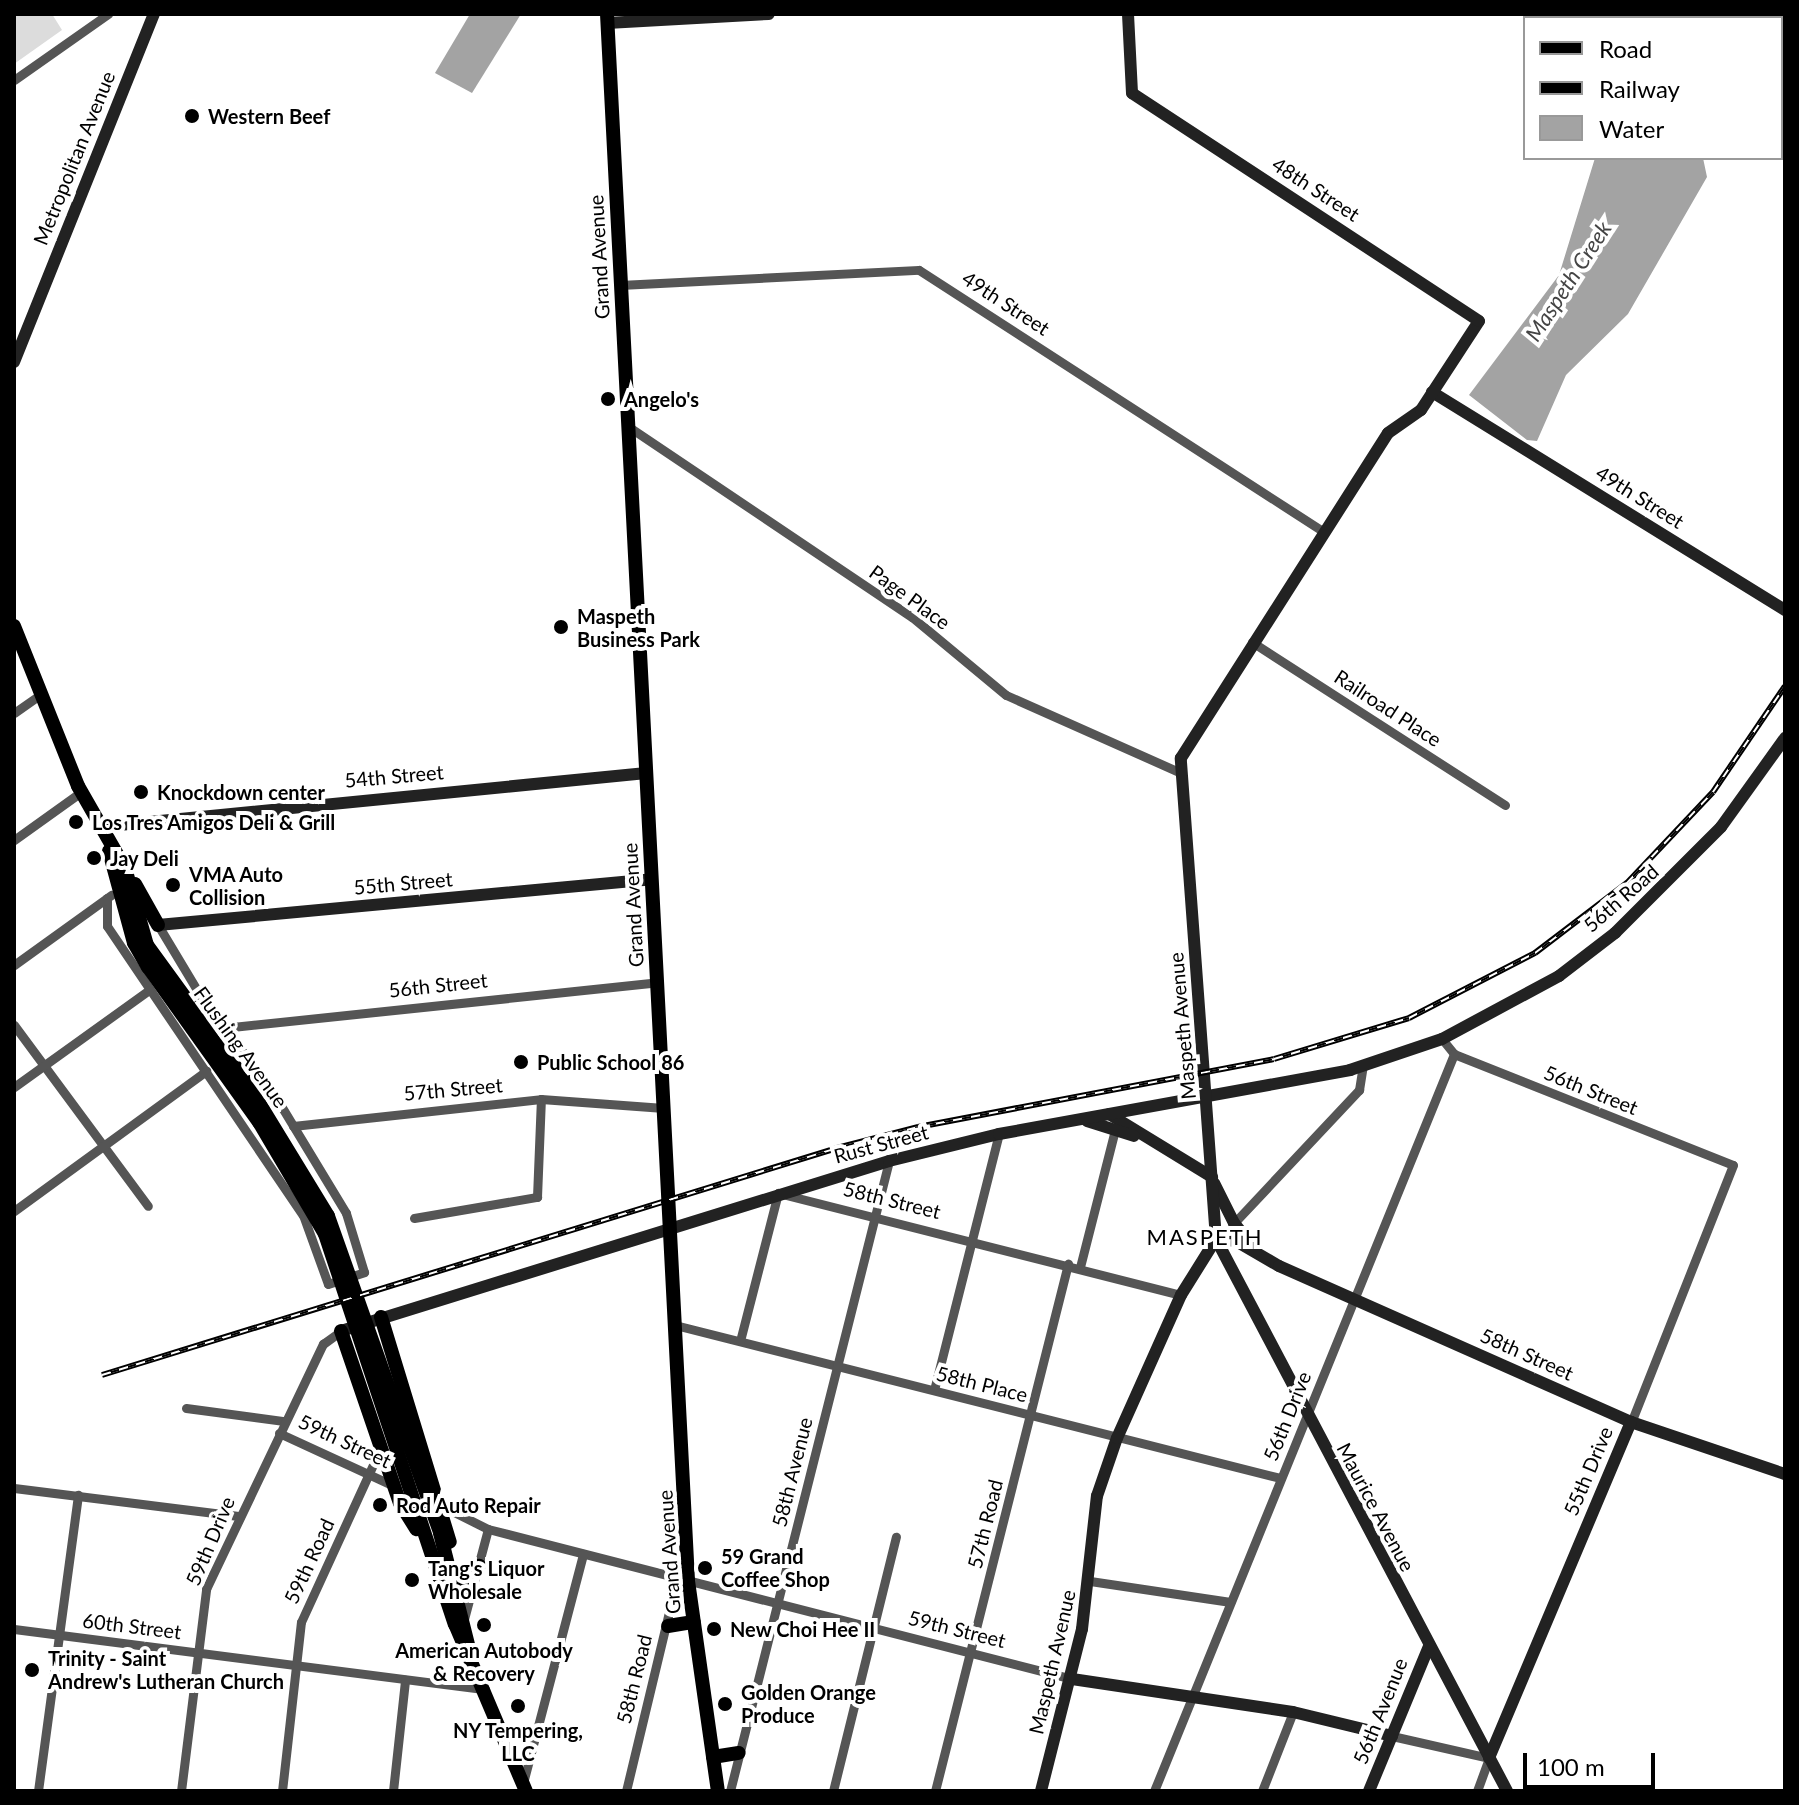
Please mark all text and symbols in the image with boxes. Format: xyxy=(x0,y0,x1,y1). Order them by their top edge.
legend xyxy=(1523,16,1783,160)
text: Road xyxy=(1599,34,1652,63)
street label: Metropolitan Avenue xyxy=(28,67,120,249)
text: Railway xyxy=(1599,74,1680,103)
place label: Western Beef xyxy=(208,104,330,128)
marker: Western Beef xyxy=(183,107,201,125)
text: Water xyxy=(1599,114,1664,143)
street label: 48th Street xyxy=(1268,152,1364,226)
street label: Grand Avenue xyxy=(584,194,614,320)
water label: Maspeth Creek xyxy=(1519,216,1617,346)
street label: 49th Street xyxy=(958,266,1054,340)
place label: Angelo's xyxy=(624,387,699,411)
marker: Angelo's xyxy=(599,390,617,408)
street label: 49th Street xyxy=(1592,461,1688,533)
street label: Page Place xyxy=(865,560,955,634)
place label: Maspeth Business Park xyxy=(577,604,700,651)
marker: Maspeth Business Park xyxy=(552,618,570,636)
street label: Railroad Place xyxy=(1330,664,1446,752)
street label: 54th Street xyxy=(343,760,445,792)
place label: Knockdown center xyxy=(157,780,325,804)
marker: Knockdown center xyxy=(132,783,150,801)
place label: Los Tres Amigos Deli & Grill xyxy=(92,810,337,834)
marker: Los Tres Amigos Deli & Grill xyxy=(67,813,85,831)
street label: Grand Avenue xyxy=(618,842,648,968)
place label: Jay Deli xyxy=(110,846,179,870)
marker: Jay Deli xyxy=(85,849,103,867)
street label: 56th Road xyxy=(1579,859,1663,937)
place label: VMA Auto Collision xyxy=(189,862,284,909)
street label: 55th Street xyxy=(352,867,454,899)
marker: VMA Auto Collision xyxy=(164,876,182,894)
street label: Maspeth Avenue xyxy=(1164,951,1200,1101)
street label: 56th Street xyxy=(387,968,489,1002)
street label: Flushing Avenue xyxy=(189,981,293,1113)
place label: Public School 86 xyxy=(537,1050,684,1074)
marker: Public School 86 xyxy=(512,1053,530,1071)
street label: 56th Street xyxy=(1540,1060,1642,1120)
street label: 57th Street xyxy=(402,1073,504,1105)
street label: Rust Street xyxy=(831,1120,931,1168)
street label: 58th Street xyxy=(841,1176,943,1224)
district label: MASPETH xyxy=(1147,1224,1263,1250)
street label: 58th Street xyxy=(1477,1323,1577,1385)
street label: 58th Place xyxy=(934,1361,1030,1407)
street label: 56th Drive xyxy=(1258,1368,1316,1464)
street label: 59th Street xyxy=(295,1409,395,1473)
street label: 58th Avenue xyxy=(767,1414,817,1530)
street label: 55th Drive xyxy=(1559,1423,1617,1519)
street label: Maurice Avenue xyxy=(1332,1438,1420,1576)
street label: 57th Road xyxy=(962,1477,1008,1571)
street label: Grand Avenue xyxy=(653,1489,685,1615)
street label: 59th Drive xyxy=(181,1493,239,1589)
place label: Rod Auto Repair xyxy=(396,1493,541,1517)
marker: Rod Auto Repair xyxy=(371,1496,389,1514)
street label: 59th Road xyxy=(279,1515,339,1607)
place label: 59 Grand Coffee Shop xyxy=(721,1544,830,1591)
place label: Tang's Liquor Wholesale xyxy=(428,1556,544,1603)
marker: 59 Grand Coffee Shop xyxy=(696,1559,714,1577)
marker: Tang's Liquor Wholesale xyxy=(403,1571,421,1589)
street label: Maspeth Avenue xyxy=(1024,1587,1080,1737)
street label: 59th Street xyxy=(906,1605,1008,1653)
street label: 60th Street xyxy=(81,1608,183,1644)
marker: American Autobody & Recovery xyxy=(475,1616,493,1634)
place label: New Choi Hee II xyxy=(730,1617,876,1641)
marker: New Choi Hee II xyxy=(705,1620,723,1638)
street label: 58th Road xyxy=(611,1632,657,1726)
place label: American Autobody & Recovery xyxy=(395,1638,573,1685)
place label: Trinity - Saint Andrew's Lutheran Church xyxy=(48,1646,284,1693)
street label: 56th Avenue xyxy=(1348,1654,1412,1768)
marker: Trinity - Saint Andrew's Lutheran Church xyxy=(23,1661,41,1679)
place label: Golden Orange Produce xyxy=(741,1680,876,1727)
marker: Golden Orange Produce xyxy=(716,1695,734,1713)
marker: NY Tempering, LLC xyxy=(509,1697,527,1715)
place label: NY Tempering, LLC xyxy=(452,1718,584,1765)
scale bar xyxy=(1527,1737,1659,1787)
text: 100 m xyxy=(1537,1752,1605,1781)

